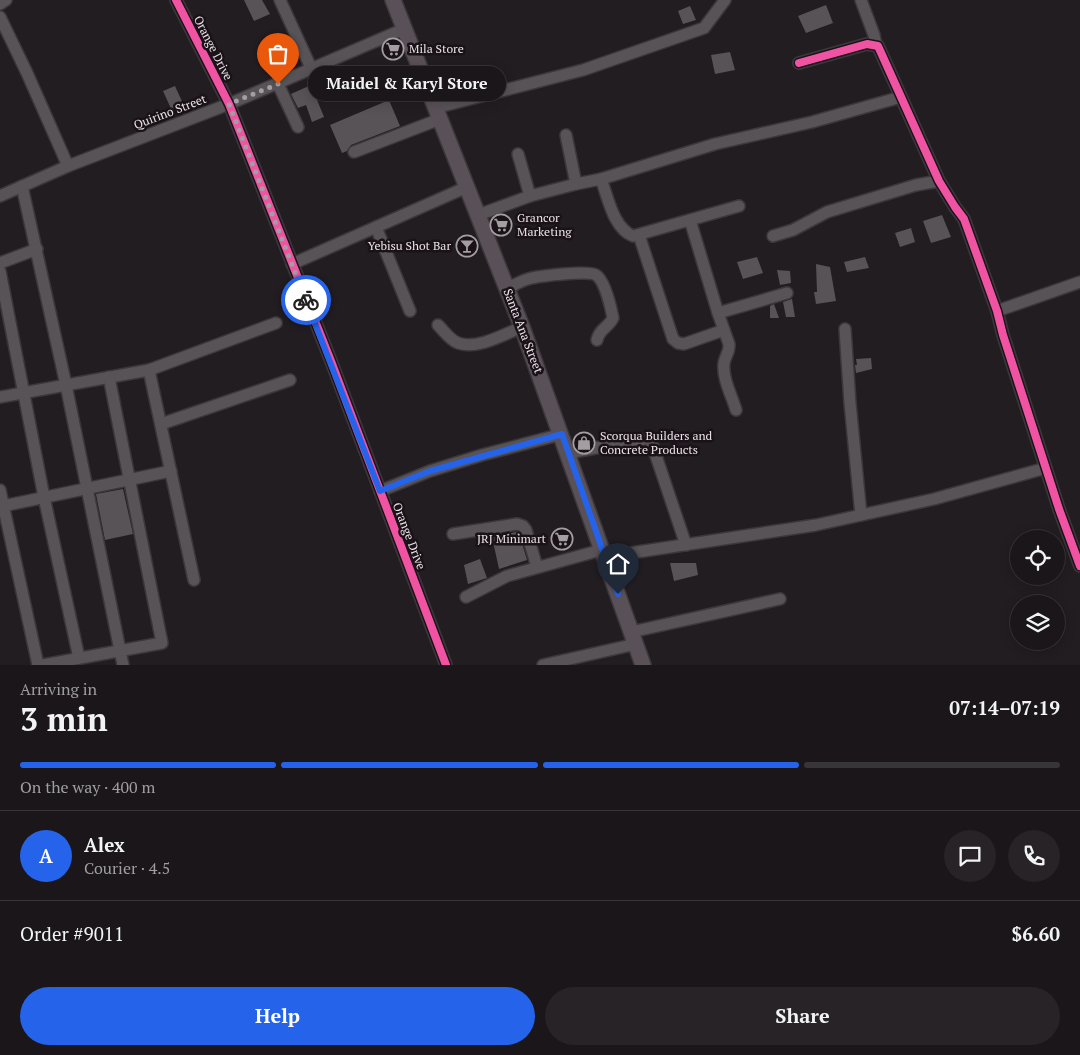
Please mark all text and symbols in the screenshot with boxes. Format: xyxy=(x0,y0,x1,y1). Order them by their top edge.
street label: Orange Drive xyxy=(191,13,236,83)
pin xyxy=(257,33,299,84)
supermarket icon: Mila Store xyxy=(381,37,405,61)
icon: bag xyxy=(264,40,292,68)
place label: Mila Store xyxy=(409,41,464,56)
callout: Maidel & Karyl Store xyxy=(308,66,506,102)
text: Maidel & Karyl Store xyxy=(326,72,488,94)
street label: Quirino Street xyxy=(132,91,209,132)
place label: Grancor Marketing xyxy=(517,210,572,239)
supermarket icon: Grancor Marketing xyxy=(489,213,513,237)
bar icon: Yebisu Shot Bar xyxy=(455,234,479,258)
place label: Yebisu Shot Bar xyxy=(368,238,451,253)
courier xyxy=(281,275,331,325)
icon: bike xyxy=(292,286,320,314)
street label: Santa Ana Street xyxy=(500,287,547,376)
place label: Scorqua Builders and Concrete Products xyxy=(600,428,713,457)
shop icon: Scorqua Builders and Concrete Products xyxy=(572,431,596,455)
street label: Orange Drive xyxy=(390,500,429,571)
supermarket icon: JRJ Minimart xyxy=(550,527,574,551)
map controls xyxy=(1010,530,1065,650)
button: locate xyxy=(1010,530,1065,585)
place label: JRJ Minimart xyxy=(477,531,547,546)
pin xyxy=(597,543,639,594)
icon: home xyxy=(604,550,632,578)
button: layers xyxy=(1010,595,1065,650)
text: Arriving in xyxy=(20,678,97,700)
text: 07:14–07:19 xyxy=(949,695,1060,720)
text: 3 min xyxy=(20,698,108,740)
text: On the way · 400 m xyxy=(20,776,155,798)
button: chat xyxy=(944,830,996,882)
button: phone xyxy=(1008,830,1060,882)
text: Alex xyxy=(84,832,125,857)
text: A xyxy=(39,843,53,868)
text: Courier · 4.5 xyxy=(84,857,170,879)
text: Order #9011 xyxy=(20,921,124,946)
text: $6.60 xyxy=(1011,921,1060,946)
button: Help xyxy=(20,987,535,1045)
button: Share xyxy=(545,987,1060,1045)

